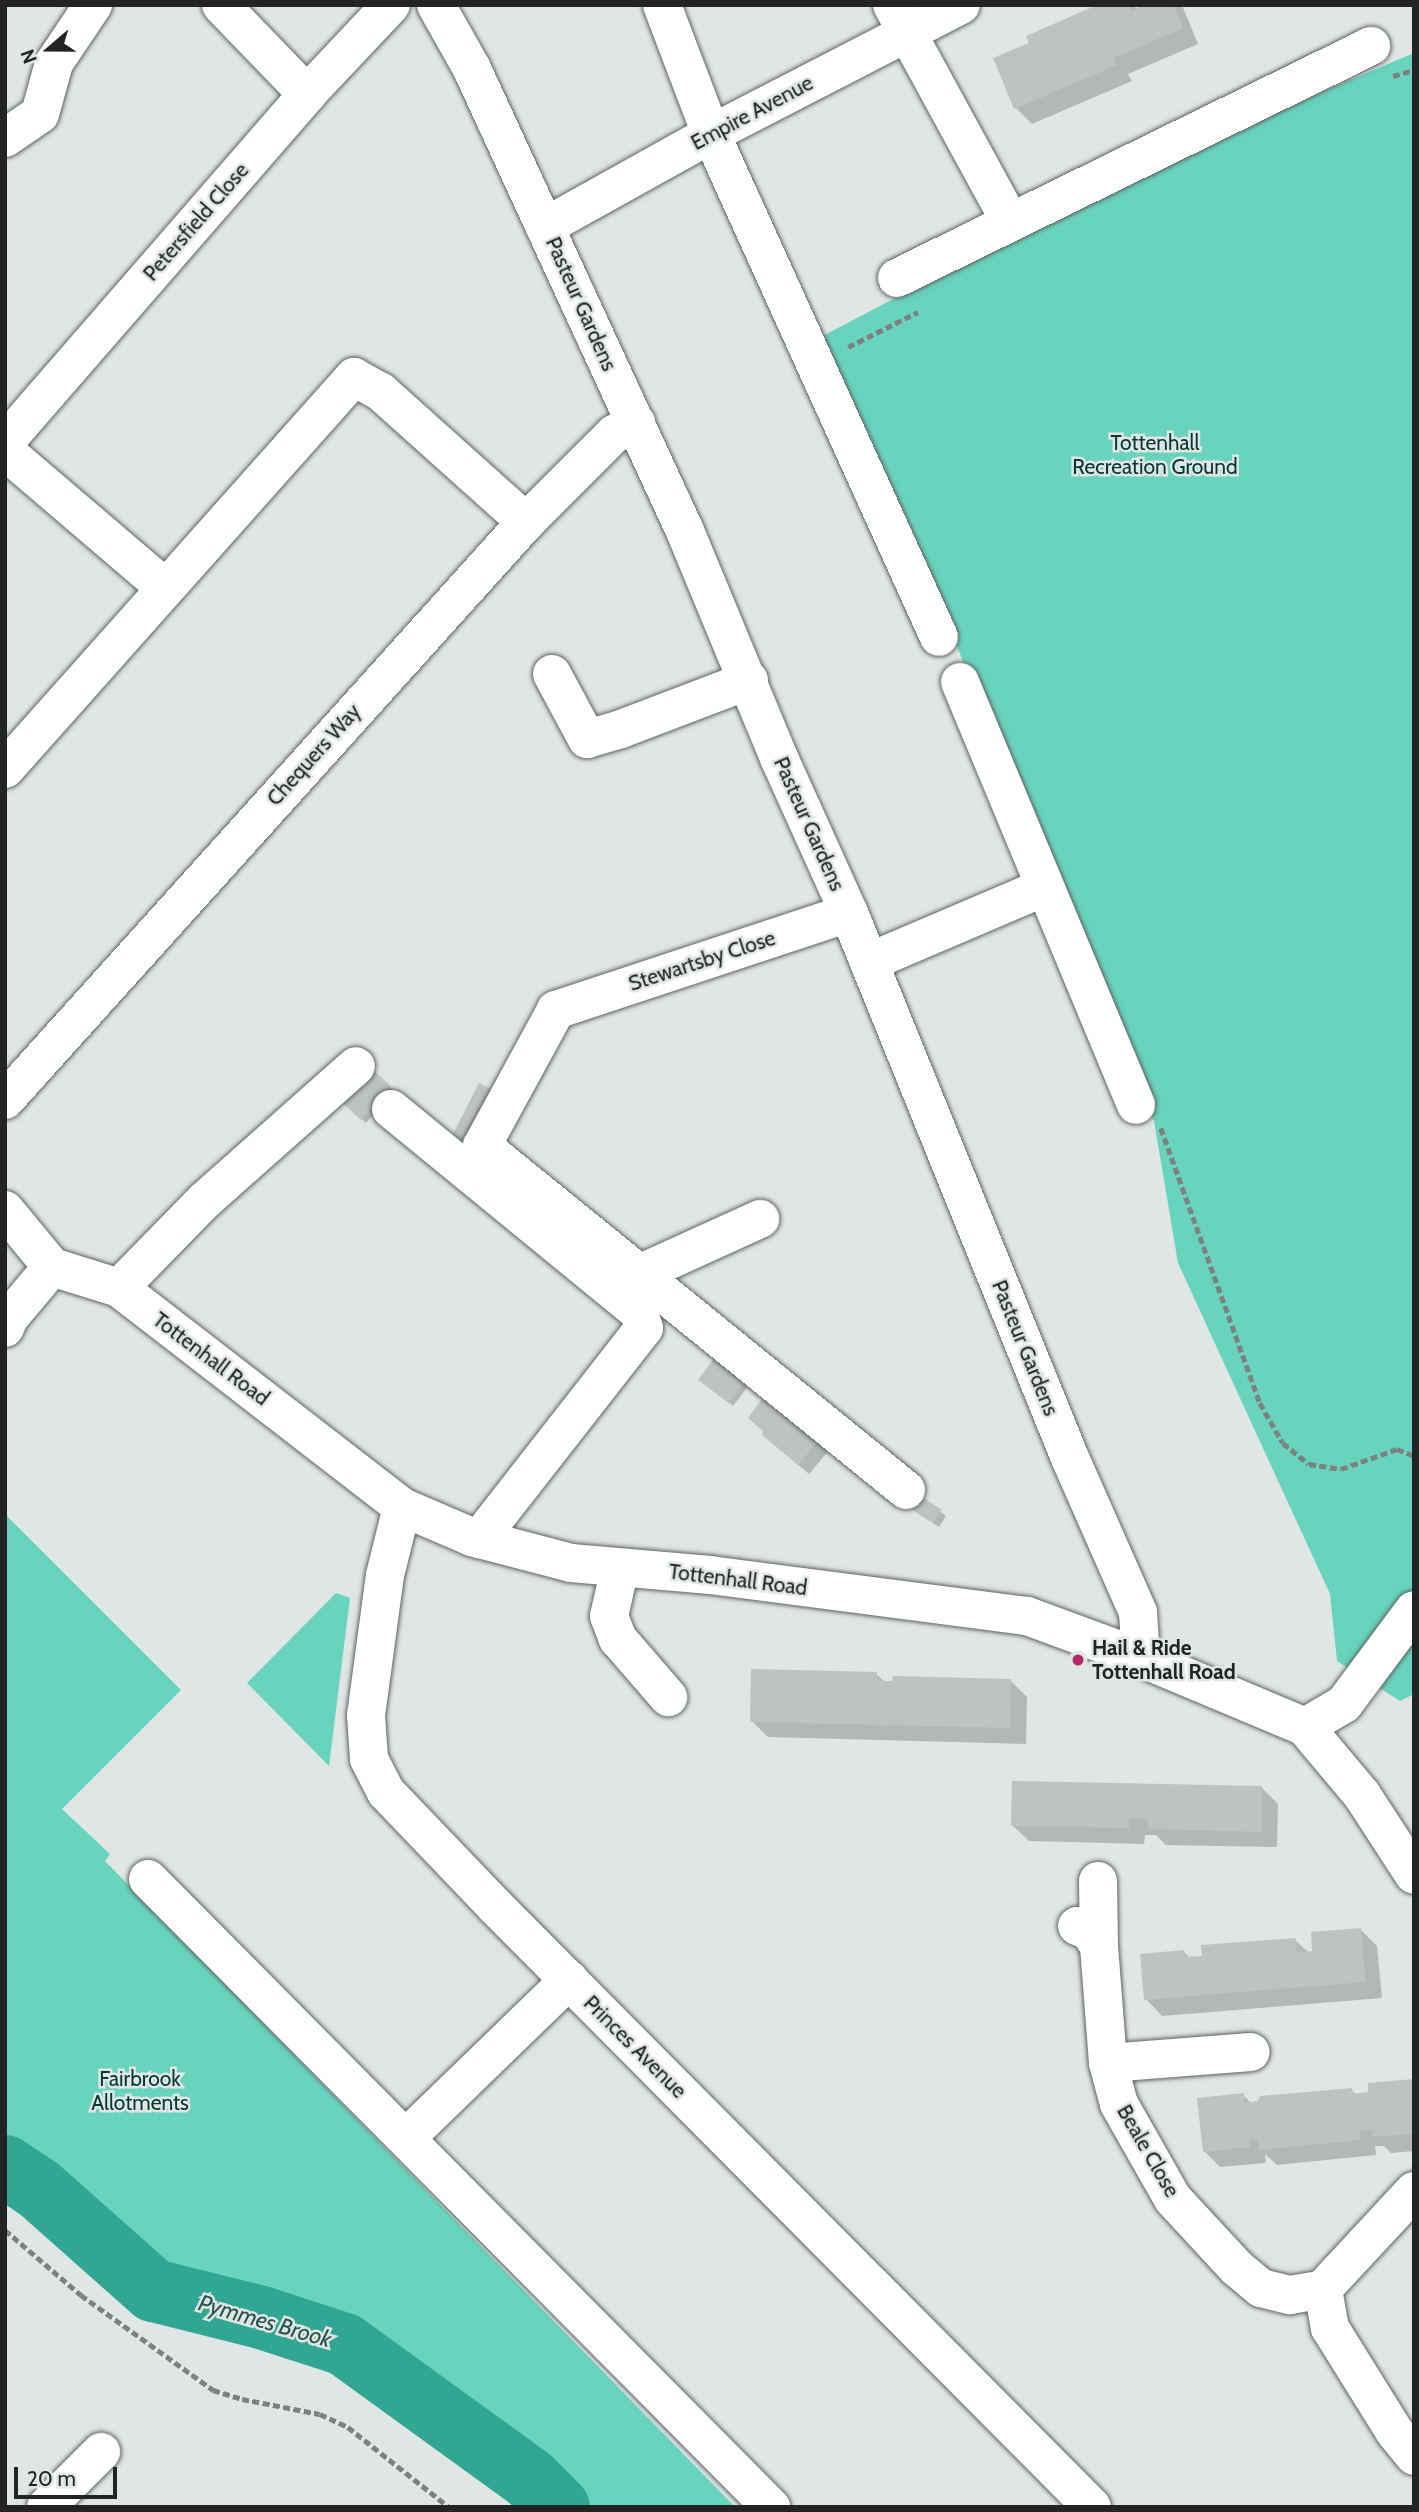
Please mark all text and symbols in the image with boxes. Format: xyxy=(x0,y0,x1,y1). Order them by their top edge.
north arrow xyxy=(14,14,84,84)
text: N xyxy=(16,46,42,67)
street label: Empire Avenue xyxy=(687,70,817,156)
street label: Petersfield Close xyxy=(138,158,254,286)
street label: Pasteur Gardens xyxy=(540,233,622,375)
park label: Tottenhall Recreation Ground xyxy=(1072,430,1238,480)
street label: Chequers Way xyxy=(262,699,366,811)
street label: Pasteur Gardens xyxy=(768,753,850,895)
street label: Stewartsby Close xyxy=(625,925,779,997)
street label: Pasteur Gardens xyxy=(986,1277,1064,1419)
street label: Tottenhall Road xyxy=(148,1307,274,1411)
street label: Tottenhall Road xyxy=(667,1559,809,1601)
place label: Hail & Ride Tottenhall Road xyxy=(1092,1635,1236,1685)
marker: Hail & Ride Tottenhall Road xyxy=(1070,1652,1086,1668)
street label: Princes Avenue xyxy=(578,1990,692,2104)
park label: Fairbrook Allotments xyxy=(91,2066,189,2116)
street label: Beale Close xyxy=(1111,2100,1185,2202)
water label: Pymmes Brook xyxy=(195,2289,335,2353)
scale bar xyxy=(18,2452,121,2496)
text: 20 m xyxy=(27,2466,76,2491)

